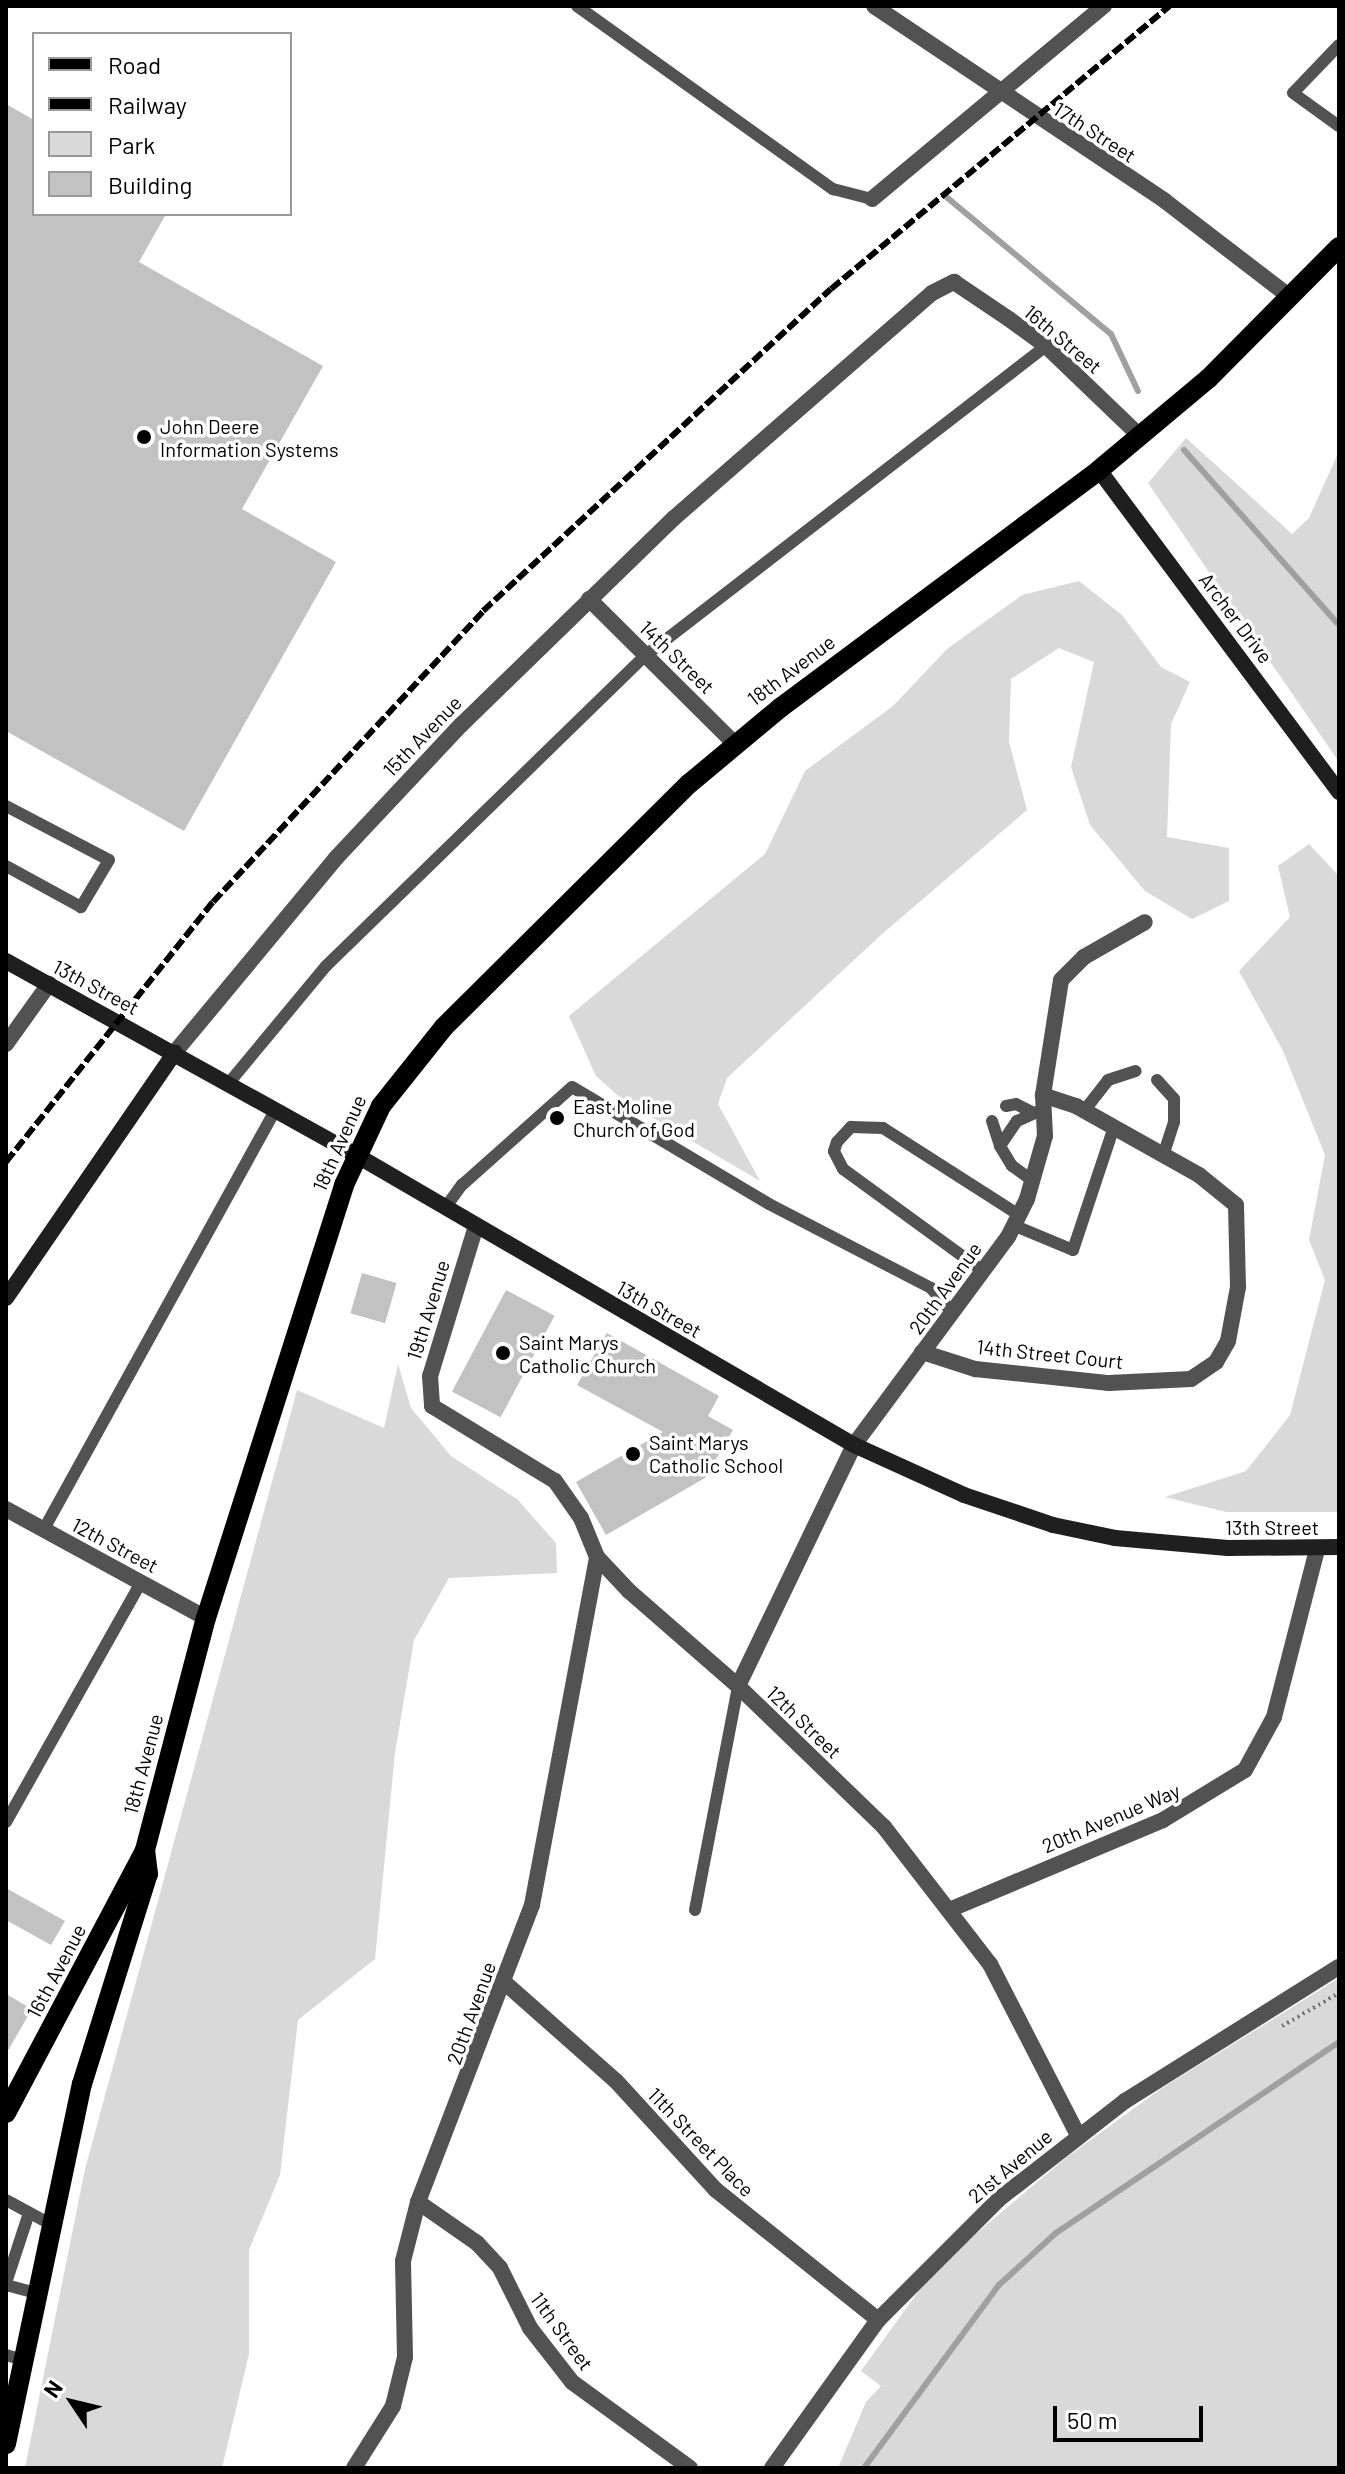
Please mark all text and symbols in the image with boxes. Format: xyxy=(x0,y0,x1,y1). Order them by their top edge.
legend xyxy=(32,32,292,216)
text: Road xyxy=(108,50,161,79)
text: Railway xyxy=(108,90,187,119)
street label: 17th Street xyxy=(1049,97,1141,167)
text: Park xyxy=(108,130,155,159)
text: Building xyxy=(108,170,192,199)
street label: 16th Street xyxy=(1019,300,1107,378)
place label: John Deere Information Systems xyxy=(160,414,339,461)
marker: John Deere Information Systems xyxy=(135,428,153,446)
street label: Archer Drive xyxy=(1194,568,1278,668)
street label: 14th Street xyxy=(635,615,719,699)
street label: 18th Avenue xyxy=(743,629,839,711)
street label: 15th Avenue xyxy=(378,691,466,781)
street label: 13th Street xyxy=(49,954,143,1020)
street label: 18th Avenue xyxy=(307,1091,371,1195)
place label: East Moline Church of God xyxy=(573,1094,695,1141)
marker: East Moline Church of God xyxy=(548,1109,566,1127)
street label: 20th Avenue xyxy=(904,1237,986,1339)
street label: 19th Avenue xyxy=(401,1257,455,1363)
street label: 13th Street xyxy=(612,1275,706,1343)
place label: Saint Marys Catholic Church xyxy=(519,1330,656,1377)
street label: 14th Street Court xyxy=(976,1334,1124,1374)
marker: Saint Marys Catholic Church xyxy=(494,1344,512,1362)
place label: Saint Marys Catholic School xyxy=(649,1430,783,1477)
marker: Saint Marys Catholic School xyxy=(624,1445,642,1463)
street label: 12th Street xyxy=(68,1512,162,1578)
street label: 13th Street xyxy=(1225,1515,1319,1539)
street label: 12th Street xyxy=(762,1681,846,1763)
street label: 18th Avenue xyxy=(118,1711,168,1817)
street label: 20th Avenue Way xyxy=(1038,1778,1184,1858)
street label: 16th Avenue xyxy=(21,1920,91,2022)
street label: 20th Avenue xyxy=(441,1958,501,2068)
street label: 11th Street Place xyxy=(643,2082,759,2202)
street label: 21st Avenue xyxy=(963,2124,1057,2208)
street label: 11th Street xyxy=(526,2287,598,2375)
north arrow xyxy=(32,2362,112,2442)
text: N xyxy=(37,2375,67,2402)
scale bar xyxy=(1057,2390,1207,2440)
text: 50 m xyxy=(1067,2405,1118,2434)

